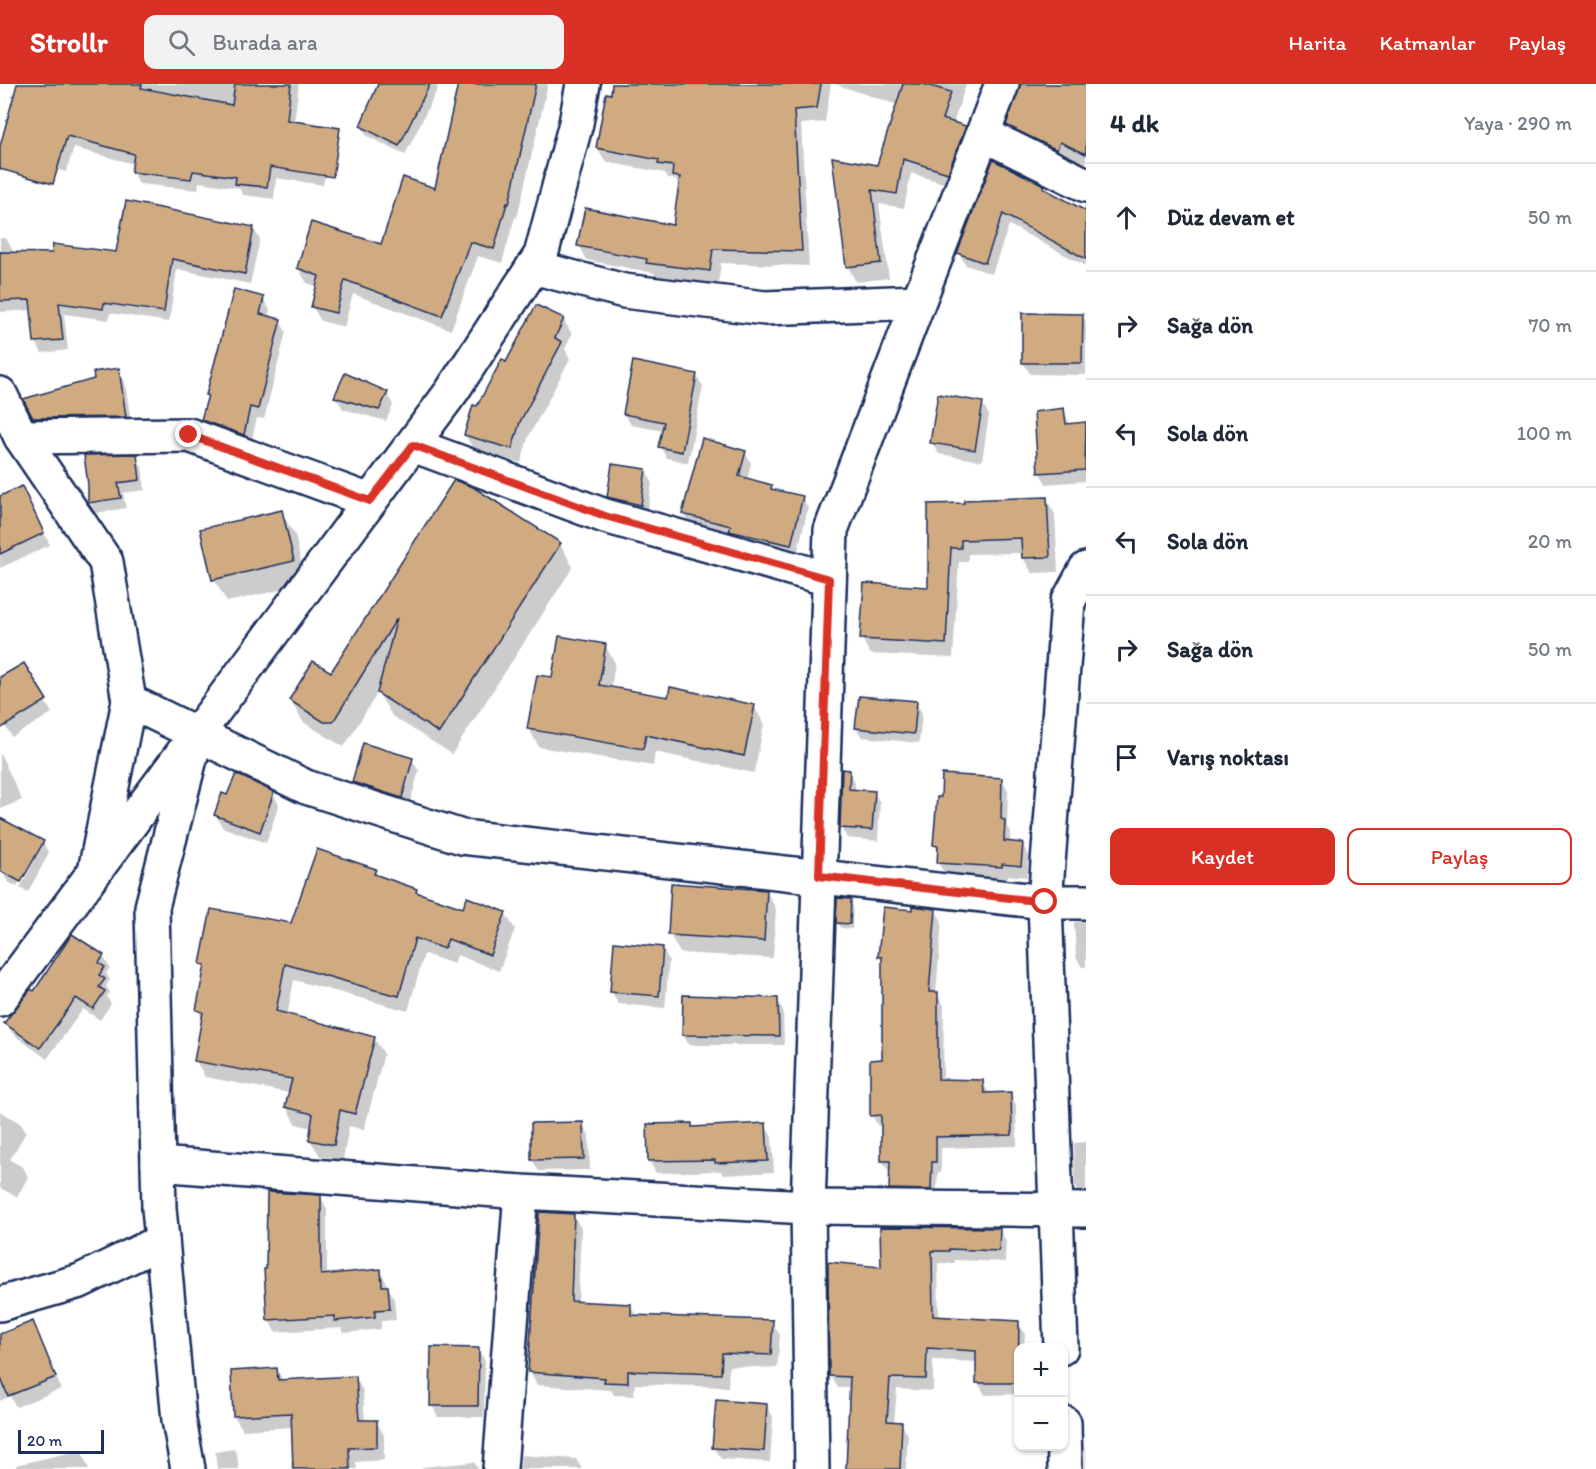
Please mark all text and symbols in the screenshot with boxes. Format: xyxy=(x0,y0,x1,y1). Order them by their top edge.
search box xyxy=(144,15,564,69)
text: Strollr xyxy=(30,25,108,59)
icon: search xyxy=(165,26,198,59)
text: Burada ara xyxy=(213,29,318,56)
text: Harita xyxy=(1288,30,1346,55)
text: Katmanlar xyxy=(1379,30,1475,55)
text: Paylaş xyxy=(1508,30,1566,55)
text: 4 dk xyxy=(1110,107,1159,139)
text: Yaya · 290 m xyxy=(1464,111,1572,135)
icon: ahead xyxy=(1110,201,1143,234)
text: Düz devam et xyxy=(1167,204,1294,231)
text: 50 m xyxy=(1528,205,1572,229)
icon: right xyxy=(1110,309,1143,342)
text: Sağa dön xyxy=(1167,312,1253,339)
text: 70 m xyxy=(1528,313,1572,337)
icon: left xyxy=(1110,417,1143,450)
text: Sola dön xyxy=(1167,420,1248,447)
route end xyxy=(175,421,201,447)
text: 100 m xyxy=(1517,421,1572,445)
icon: left xyxy=(1110,525,1143,558)
text: Sola dön xyxy=(1167,528,1248,555)
text: 20 m xyxy=(1528,529,1572,553)
icon: right xyxy=(1110,633,1143,666)
text: Sağa dön xyxy=(1167,636,1253,663)
text: 50 m xyxy=(1528,637,1572,661)
icon: arrive xyxy=(1110,741,1143,774)
text: Varış noktası xyxy=(1167,744,1289,771)
button: Kaydet xyxy=(1110,828,1335,885)
button: Paylaş xyxy=(1347,828,1572,885)
route start xyxy=(1031,888,1057,914)
map controls xyxy=(1014,1343,1068,1451)
button: + xyxy=(1014,1343,1068,1397)
button: − xyxy=(1014,1397,1068,1451)
scale bar xyxy=(18,1427,104,1454)
text: 20 m xyxy=(27,1431,62,1450)

